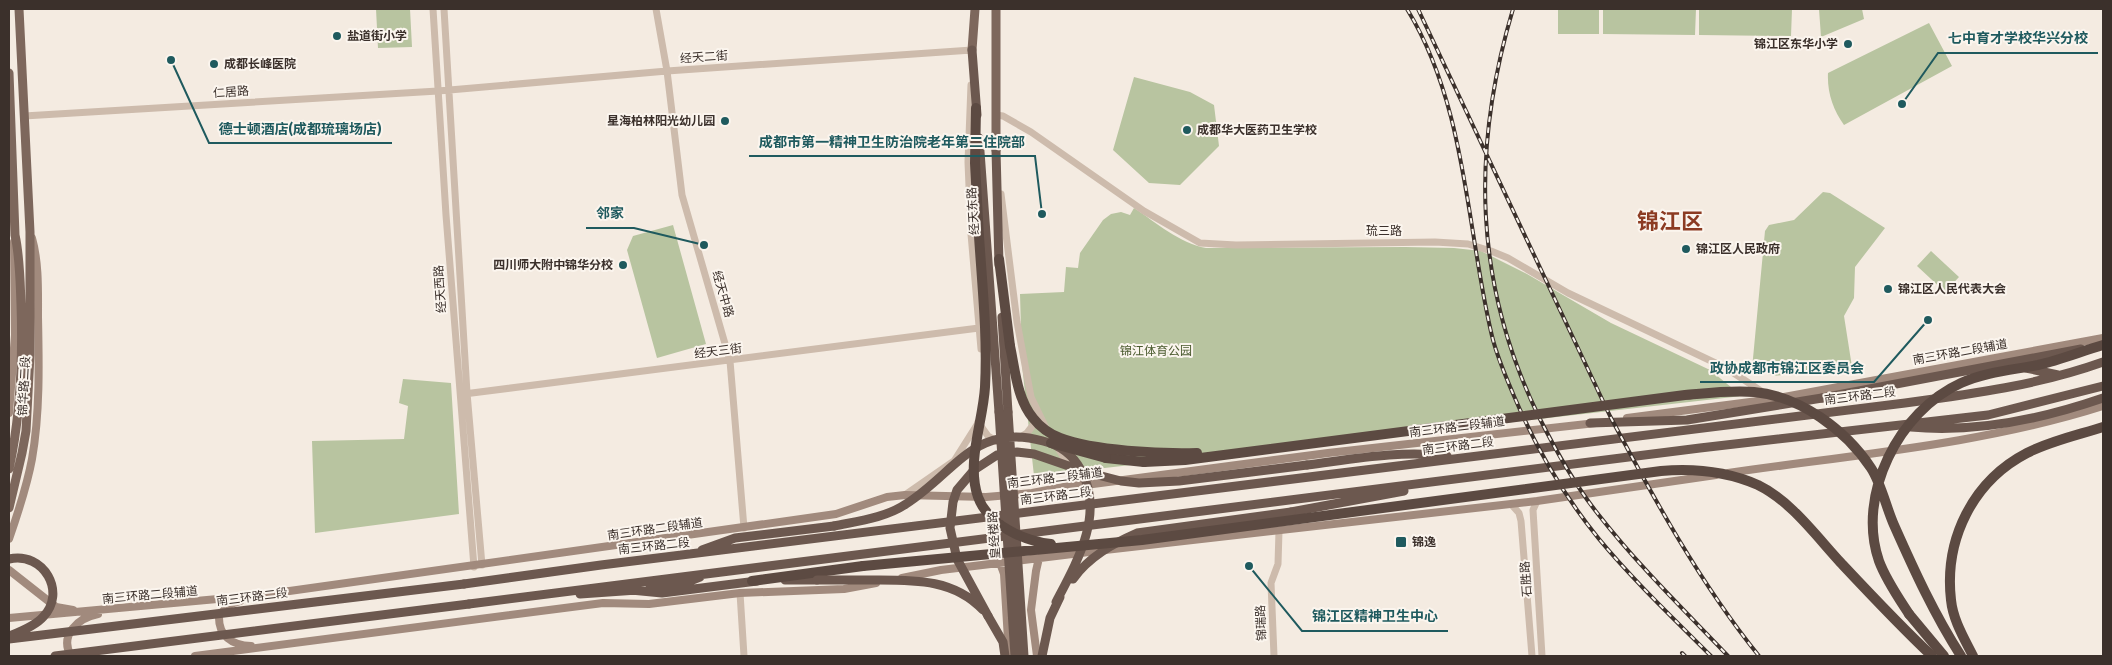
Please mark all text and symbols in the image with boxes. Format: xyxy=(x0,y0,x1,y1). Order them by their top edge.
callout: 七中育才学校华兴分校 xyxy=(1938,24,2098,53)
place label: 盐道街小学 xyxy=(347,29,407,43)
marker: 盐道街小学 xyxy=(331,30,343,42)
text: 七中育才学校华兴分校 xyxy=(1948,30,2088,47)
place label: 锦江区东华小学 xyxy=(1754,37,1838,51)
marker: 锦江区东华小学 xyxy=(1842,38,1854,50)
street label: 经天二街 xyxy=(680,48,728,66)
place label: 成都长峰医院 xyxy=(224,57,296,71)
marker: 成都长峰医院 xyxy=(208,58,220,70)
street label: 仁居路 xyxy=(213,84,249,100)
callout: 德士顿酒店(成都琉璃场店) xyxy=(209,114,392,143)
place label: 星海柏林阳光幼儿园 xyxy=(607,114,715,128)
marker: 星海柏林阳光幼儿园 xyxy=(719,115,731,127)
text: 德士顿酒店(成都琉璃场店) xyxy=(219,121,381,138)
place label: 成都华大医药卫生学校 xyxy=(1197,123,1317,137)
marker: 成都华大医药卫生学校 xyxy=(1181,124,1193,136)
callout: 成都市第一精神卫生防治院老年第二住院部 xyxy=(749,127,1035,156)
text: 成都市第一精神卫生防治院老年第二住院部 xyxy=(759,134,1025,151)
street label: 经天东路 xyxy=(964,187,982,235)
callout: 邻家 xyxy=(586,199,634,228)
text: 邻家 xyxy=(596,205,624,222)
district label: 锦江区 xyxy=(1637,208,1703,235)
street label: 琉三路 xyxy=(1366,224,1402,238)
place label: 锦江区人民政府 xyxy=(1696,242,1780,256)
marker: 锦江区人民政府 xyxy=(1680,243,1692,255)
place label: 四川师大附中锦华分校 xyxy=(493,258,613,272)
marker: 四川师大附中锦华分校 xyxy=(617,259,629,271)
street label: 经天西路 xyxy=(431,265,449,313)
street label: 经天中路 xyxy=(710,269,736,319)
place label: 锦江区人民代表大会 xyxy=(1898,282,2006,296)
marker: 锦江区人民代表大会 xyxy=(1882,283,1894,295)
street label: 南三环路二段辅道 xyxy=(1912,337,2008,367)
street label: 经天三街 xyxy=(693,341,743,361)
park label: 锦江体育公园 xyxy=(1120,344,1192,358)
callout: 政协成都市锦江区委员会 xyxy=(1700,353,1874,382)
street label: 锦华路二段 xyxy=(15,356,33,416)
text: 政协成都市锦江区委员会 xyxy=(1710,360,1864,377)
street label: 南三环路二段 xyxy=(1823,385,1897,407)
street label: 南三环路二段辅道 xyxy=(1408,414,1506,440)
street label: 南三环路二段 xyxy=(1421,435,1495,457)
street label: 南三环路二段辅道 xyxy=(1006,465,1104,491)
street label: 南三环路二段 xyxy=(1019,485,1093,507)
street label: 皇经楼路 xyxy=(985,511,1003,559)
street label: 南三环路二段辅道 xyxy=(606,515,704,543)
street label: 南三环路二段 xyxy=(617,535,691,557)
marker: 锦逸 xyxy=(1394,535,1408,549)
place label: 锦逸 xyxy=(1412,535,1436,549)
street label: 石胜路 xyxy=(1518,561,1534,597)
street label: 南三环路二段辅道 xyxy=(102,584,198,606)
street label: 南三环路二段 xyxy=(215,586,289,608)
callout: 锦江区精神卫生中心 xyxy=(1302,602,1448,631)
street label: 锦瑞路 xyxy=(1253,605,1269,641)
text: 锦江区精神卫生中心 xyxy=(1312,608,1438,625)

